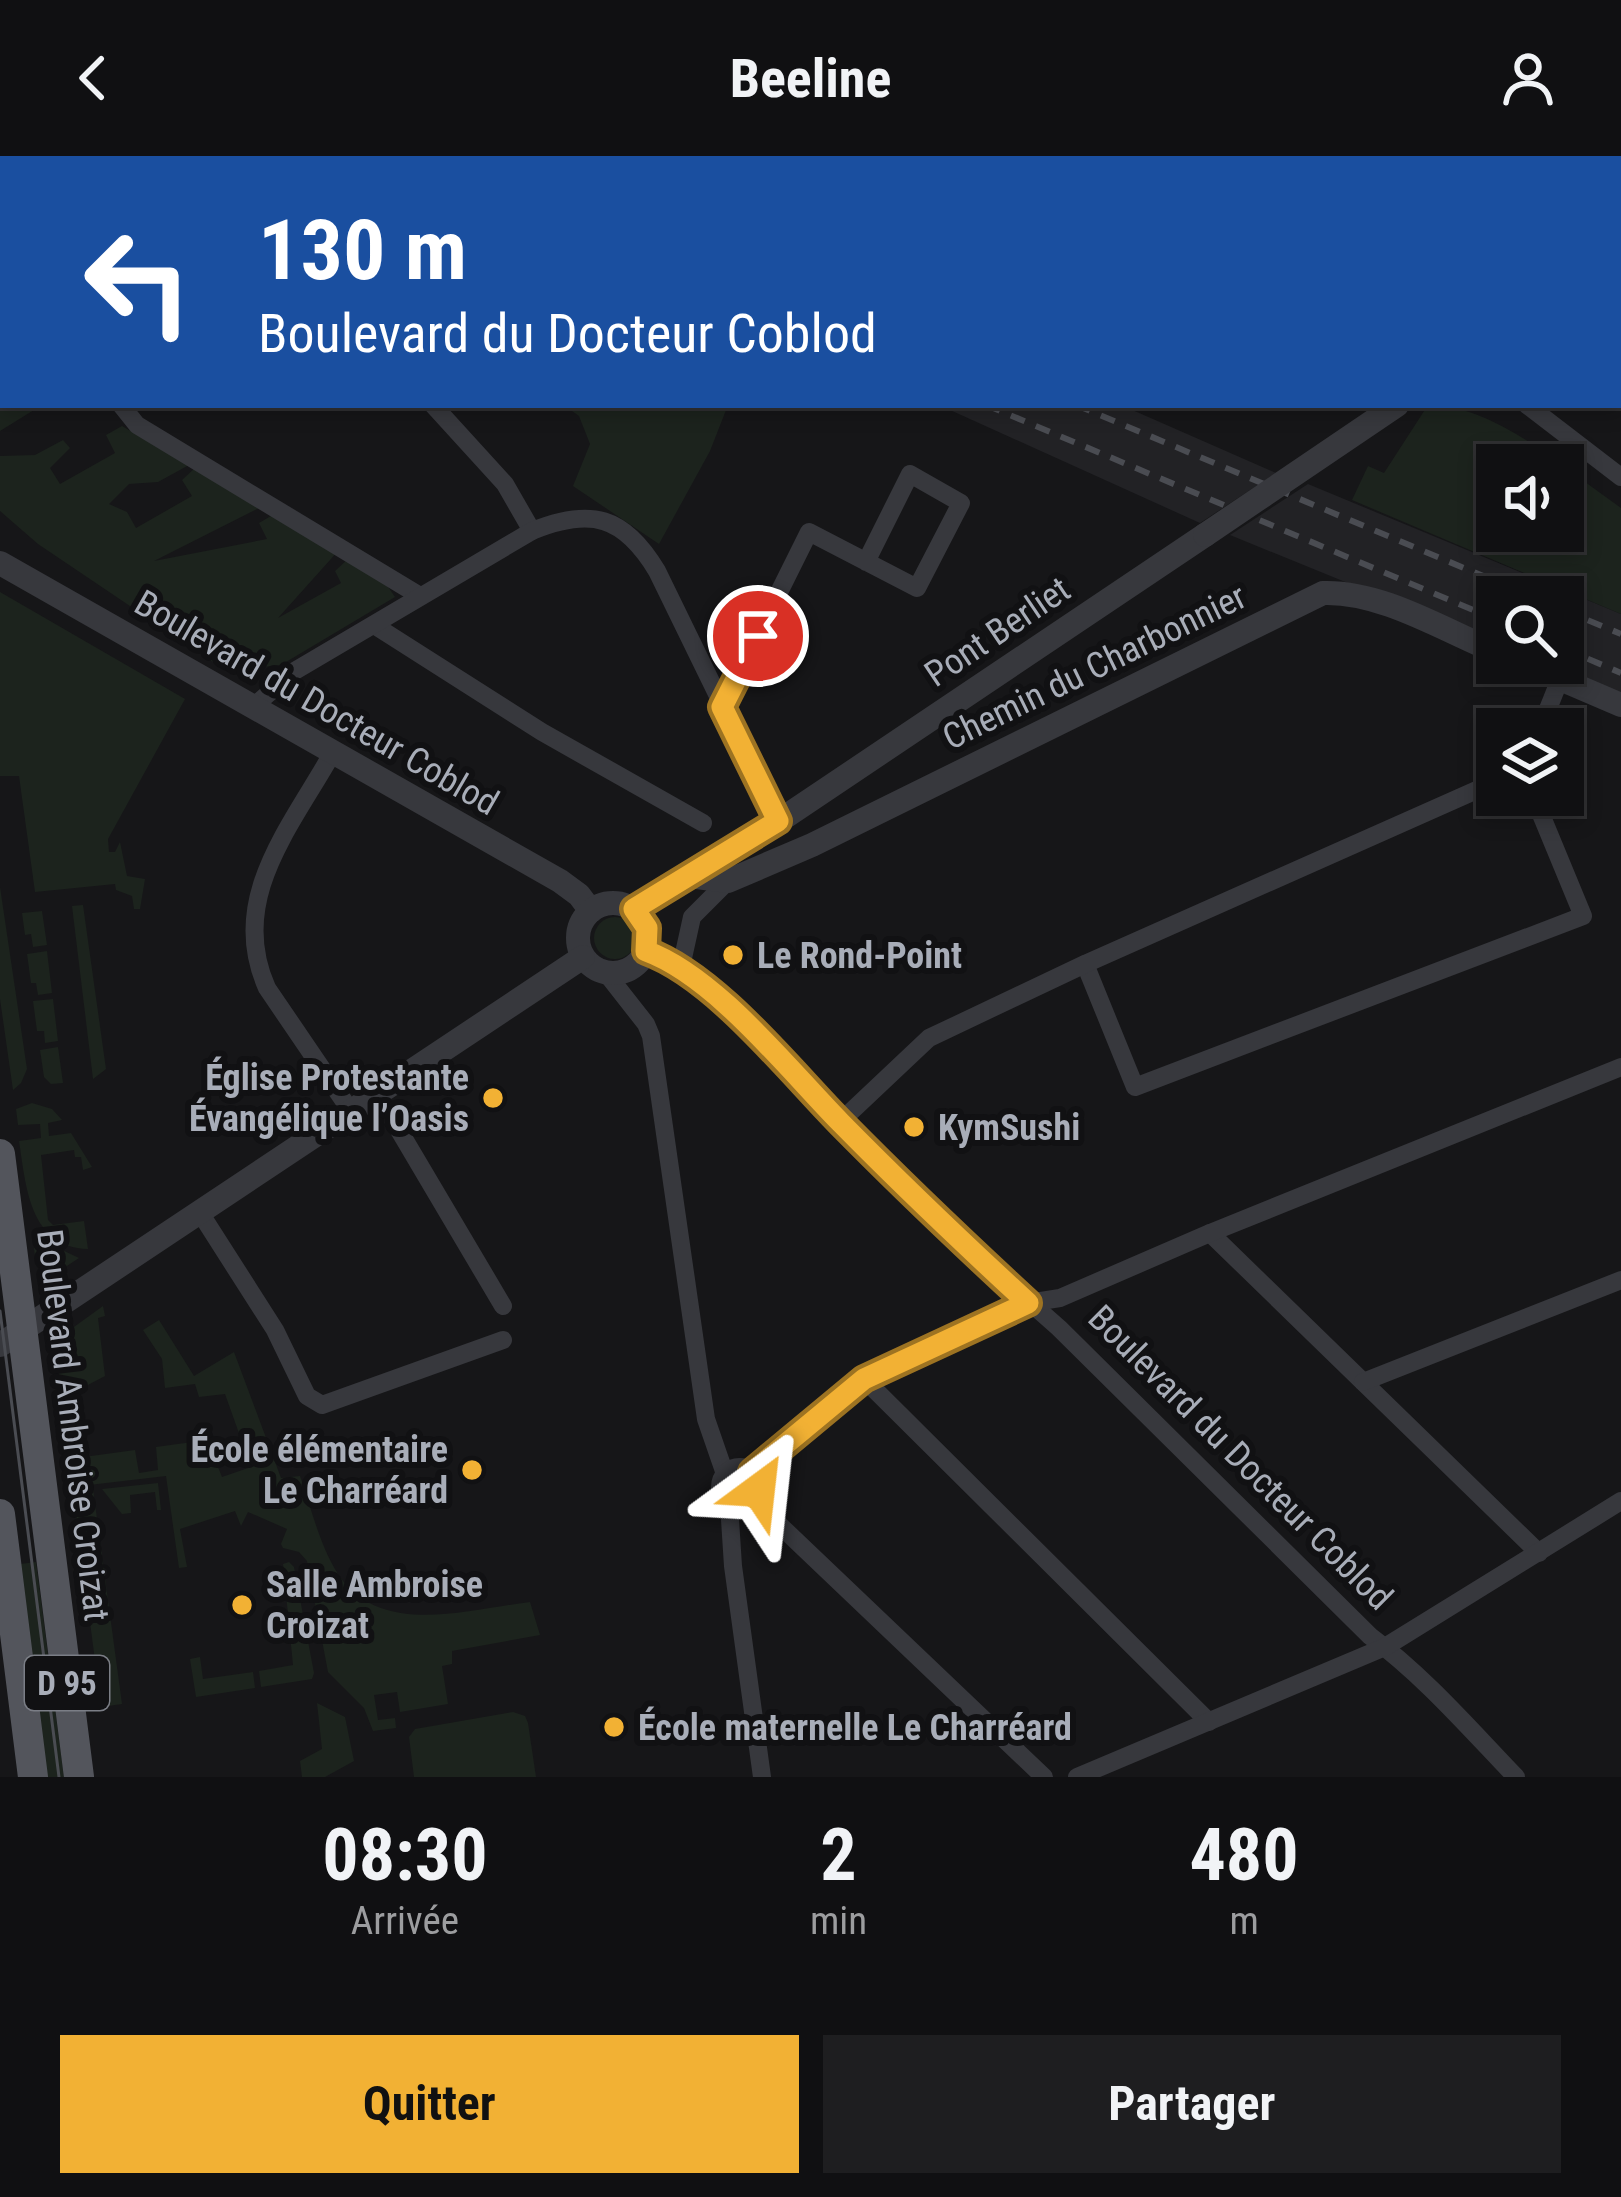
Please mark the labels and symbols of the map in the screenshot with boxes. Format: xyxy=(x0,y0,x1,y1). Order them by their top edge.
street label: Pont Berliet xyxy=(917,568,1078,696)
street label: Chemin du Charbonnier xyxy=(936,575,1253,759)
street label: Boulevard du Docteur Coblod xyxy=(127,582,506,824)
pin xyxy=(707,585,809,687)
place label: Le Rond-Point xyxy=(757,935,962,977)
marker: Le Rond-Point xyxy=(720,942,746,968)
place label: Église Protestante Évangélique l’Oasis xyxy=(189,1056,469,1140)
marker: Église Protestante Évangélique l’Oasis xyxy=(480,1085,506,1111)
place label: KymSushi xyxy=(938,1107,1080,1149)
marker: KymSushi xyxy=(901,1114,927,1140)
street label: Boulevard Ambroise Croizat xyxy=(28,1227,118,1623)
street label: Boulevard du Docteur Coblod xyxy=(1080,1297,1401,1618)
position arrow xyxy=(696,1427,822,1553)
place label: École élémentaire Le Charréard xyxy=(191,1428,448,1512)
marker: École élémentaire Le Charréard xyxy=(459,1457,485,1483)
place label: Salle Ambroise Croizat xyxy=(266,1564,483,1647)
marker: Salle Ambroise Croizat xyxy=(229,1592,255,1618)
road number: D 95 xyxy=(25,1656,109,1710)
place label: École maternelle Le Charréard xyxy=(638,1706,1072,1749)
marker: École maternelle Le Charréard xyxy=(601,1714,627,1740)

